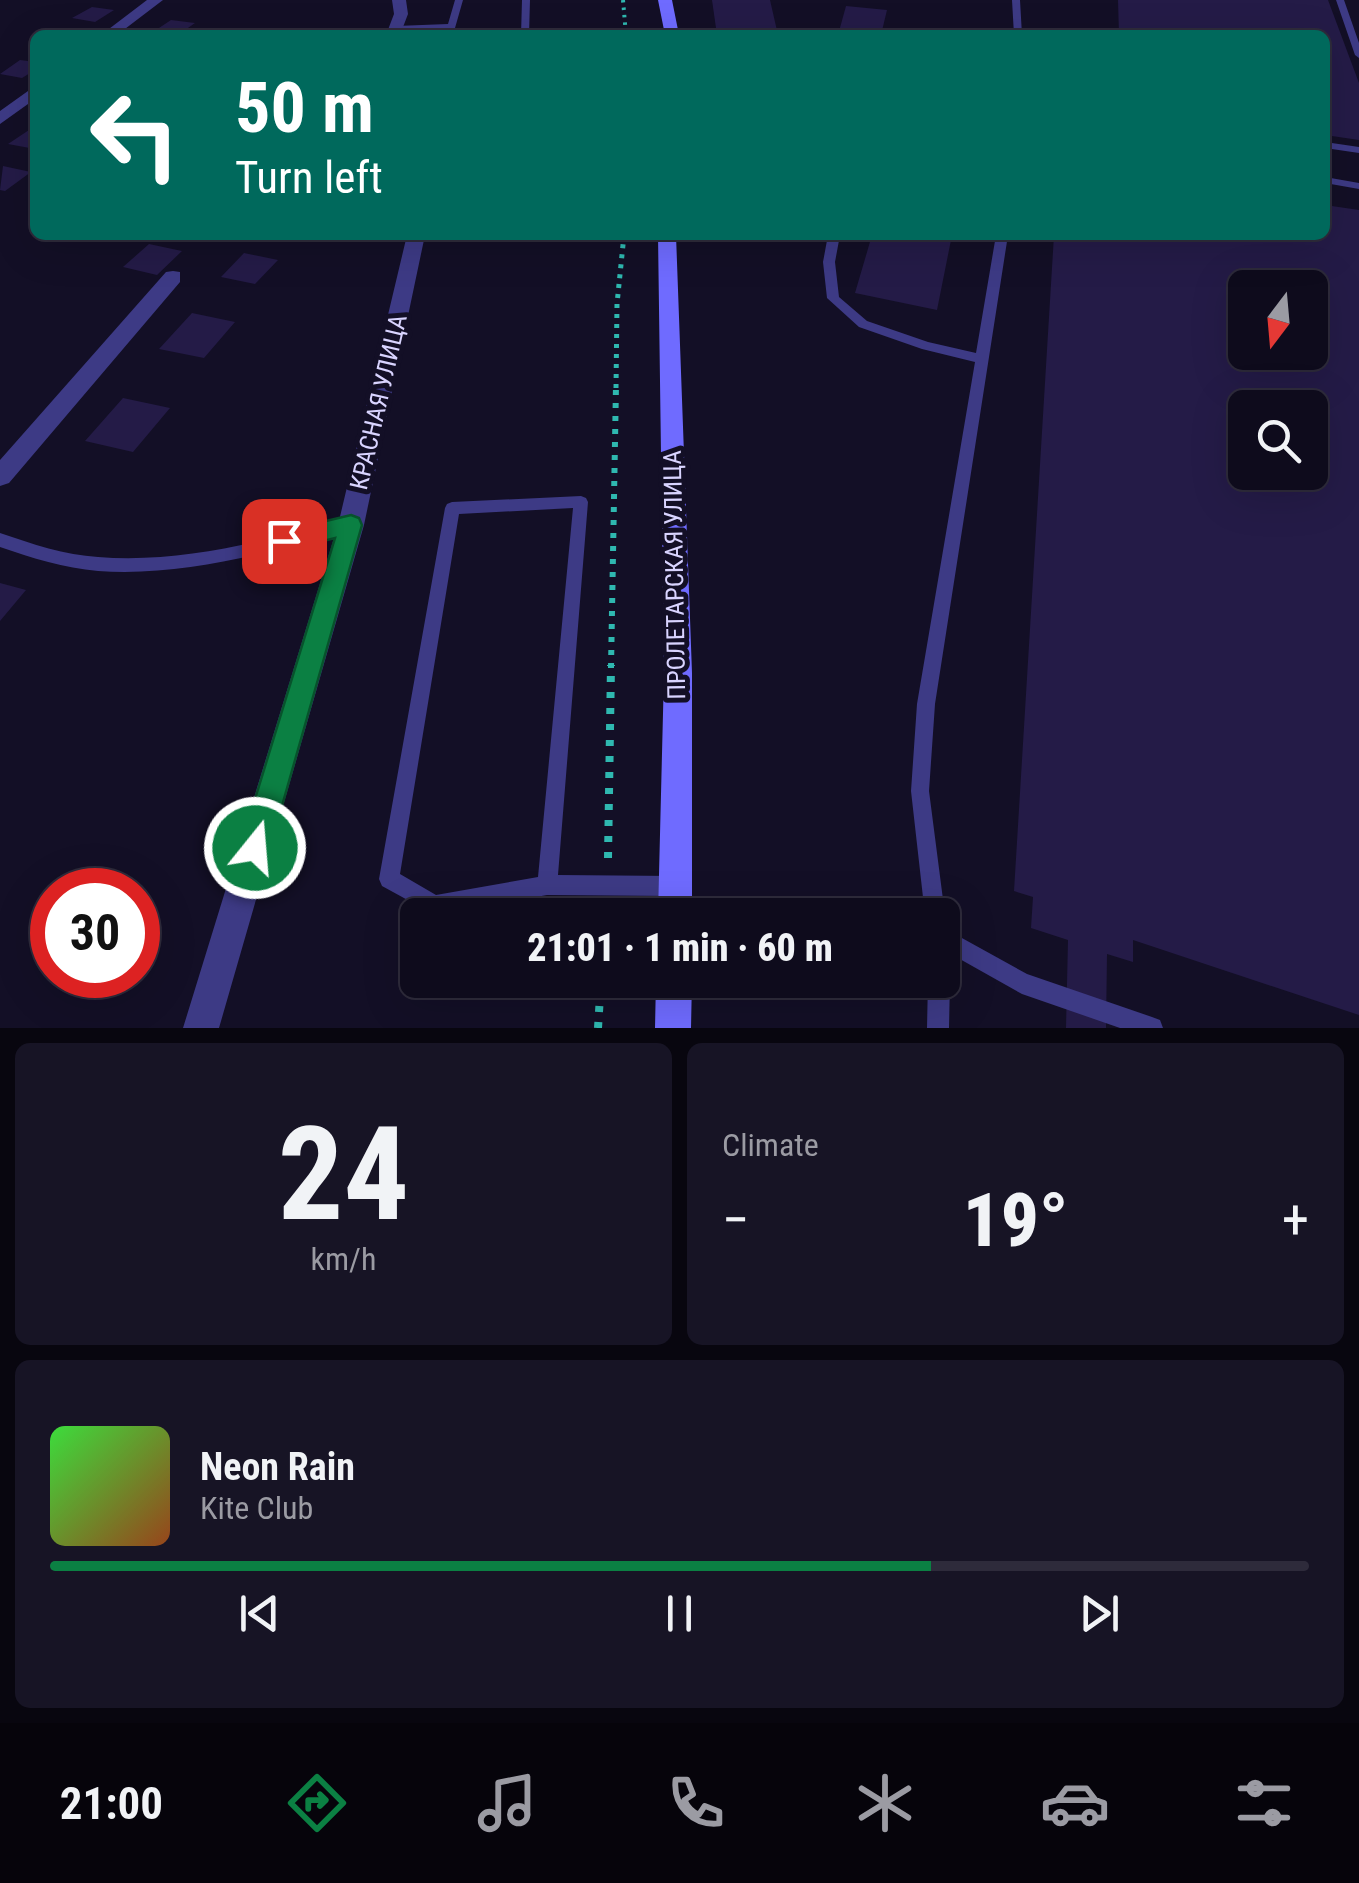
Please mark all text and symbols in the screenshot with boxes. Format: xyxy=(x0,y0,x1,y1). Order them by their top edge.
text: 50 m xyxy=(235,67,374,149)
icon: left xyxy=(70,70,200,200)
text: Turn left xyxy=(235,151,383,204)
north arrow xyxy=(1228,270,1328,370)
map controls xyxy=(1228,270,1328,490)
street label: КРАСНАЯ УЛИЦА xyxy=(344,312,413,493)
button: search xyxy=(1228,390,1328,490)
street label: ПРОЛЕТАРСКАЯ УЛИЦА xyxy=(658,450,691,700)
pin xyxy=(242,499,327,584)
icon: arrive xyxy=(257,514,312,569)
position arrow xyxy=(203,796,307,900)
speed limit sign: 30 xyxy=(30,868,160,998)
text: 21:01 · 1 min · 60 m xyxy=(527,926,833,970)
text: 24 xyxy=(278,1098,409,1251)
text: Climate xyxy=(722,1126,819,1164)
text: 19° xyxy=(963,1176,1068,1264)
text: − xyxy=(722,1188,750,1252)
text: + xyxy=(1282,1188,1309,1252)
text: km/h xyxy=(311,1240,376,1278)
text: Neon Rain xyxy=(200,1445,355,1489)
text: Kite Club xyxy=(200,1489,313,1527)
icon: previous xyxy=(232,1586,287,1641)
icon: pause xyxy=(652,1586,707,1641)
icon: next xyxy=(1072,1586,1127,1641)
icon: directions xyxy=(282,1768,352,1838)
icon: music xyxy=(472,1768,542,1838)
icon: phone xyxy=(661,1768,731,1838)
icon: climate xyxy=(850,1768,920,1838)
icon: car xyxy=(1040,1768,1110,1838)
icon: filters xyxy=(1229,1768,1299,1838)
text: 21:00 xyxy=(60,1777,163,1830)

